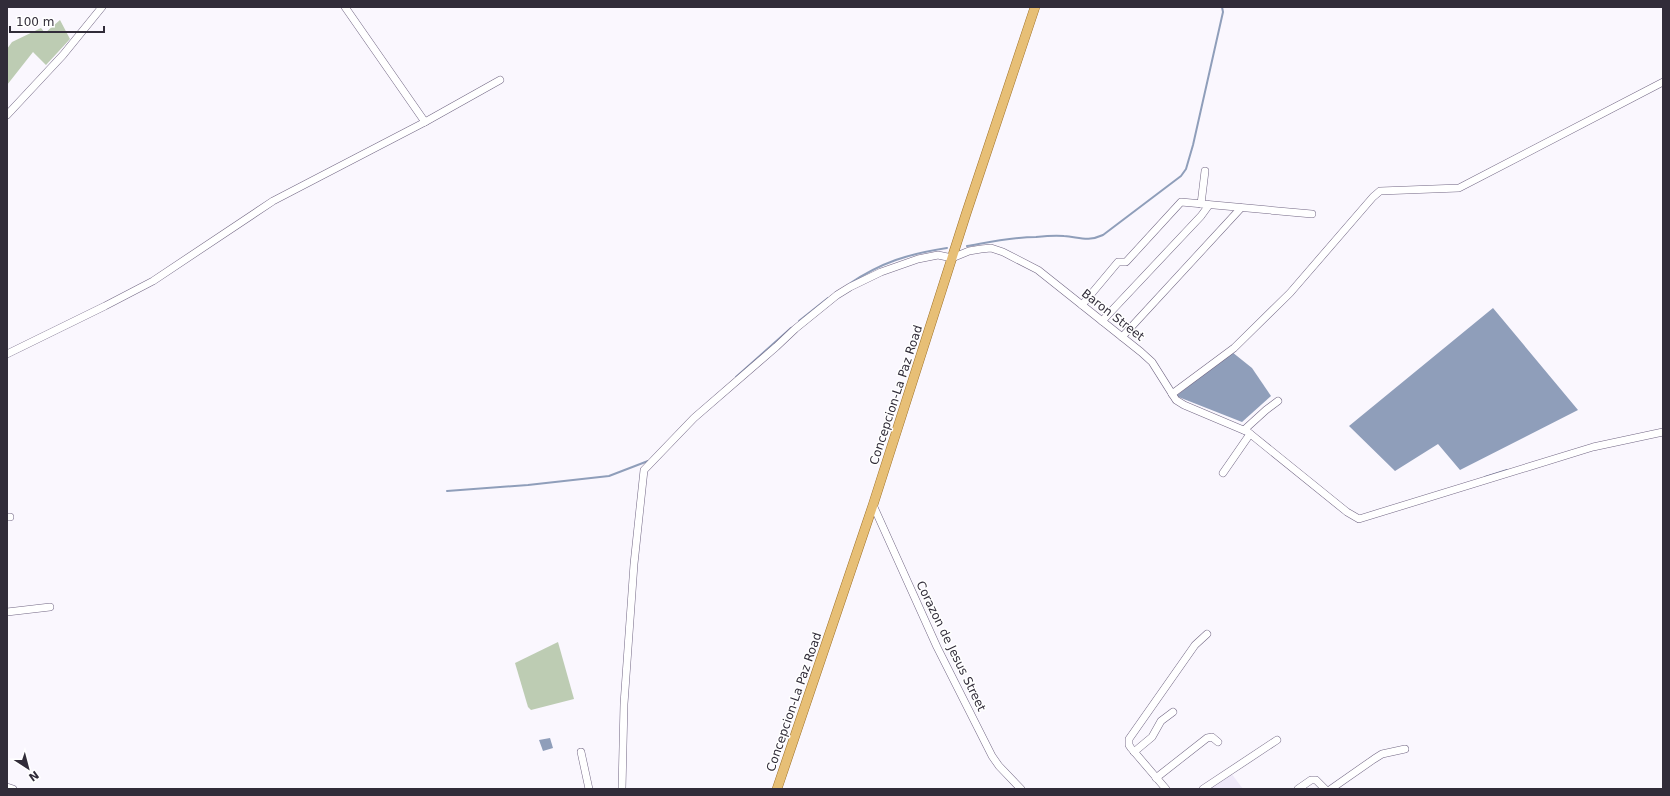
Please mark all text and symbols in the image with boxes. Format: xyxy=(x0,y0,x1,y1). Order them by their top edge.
scale bar xyxy=(10,8,104,34)
text: 100 m xyxy=(16,15,54,29)
street label: Baron Street xyxy=(1079,286,1147,344)
street label: Concepcion-La Paz Road xyxy=(867,323,925,467)
street label: Corazon de Jesus Street xyxy=(913,579,989,714)
street label: Concepcion-La Paz Road xyxy=(764,631,824,773)
north arrow xyxy=(8,748,48,788)
text: N xyxy=(26,768,41,784)

